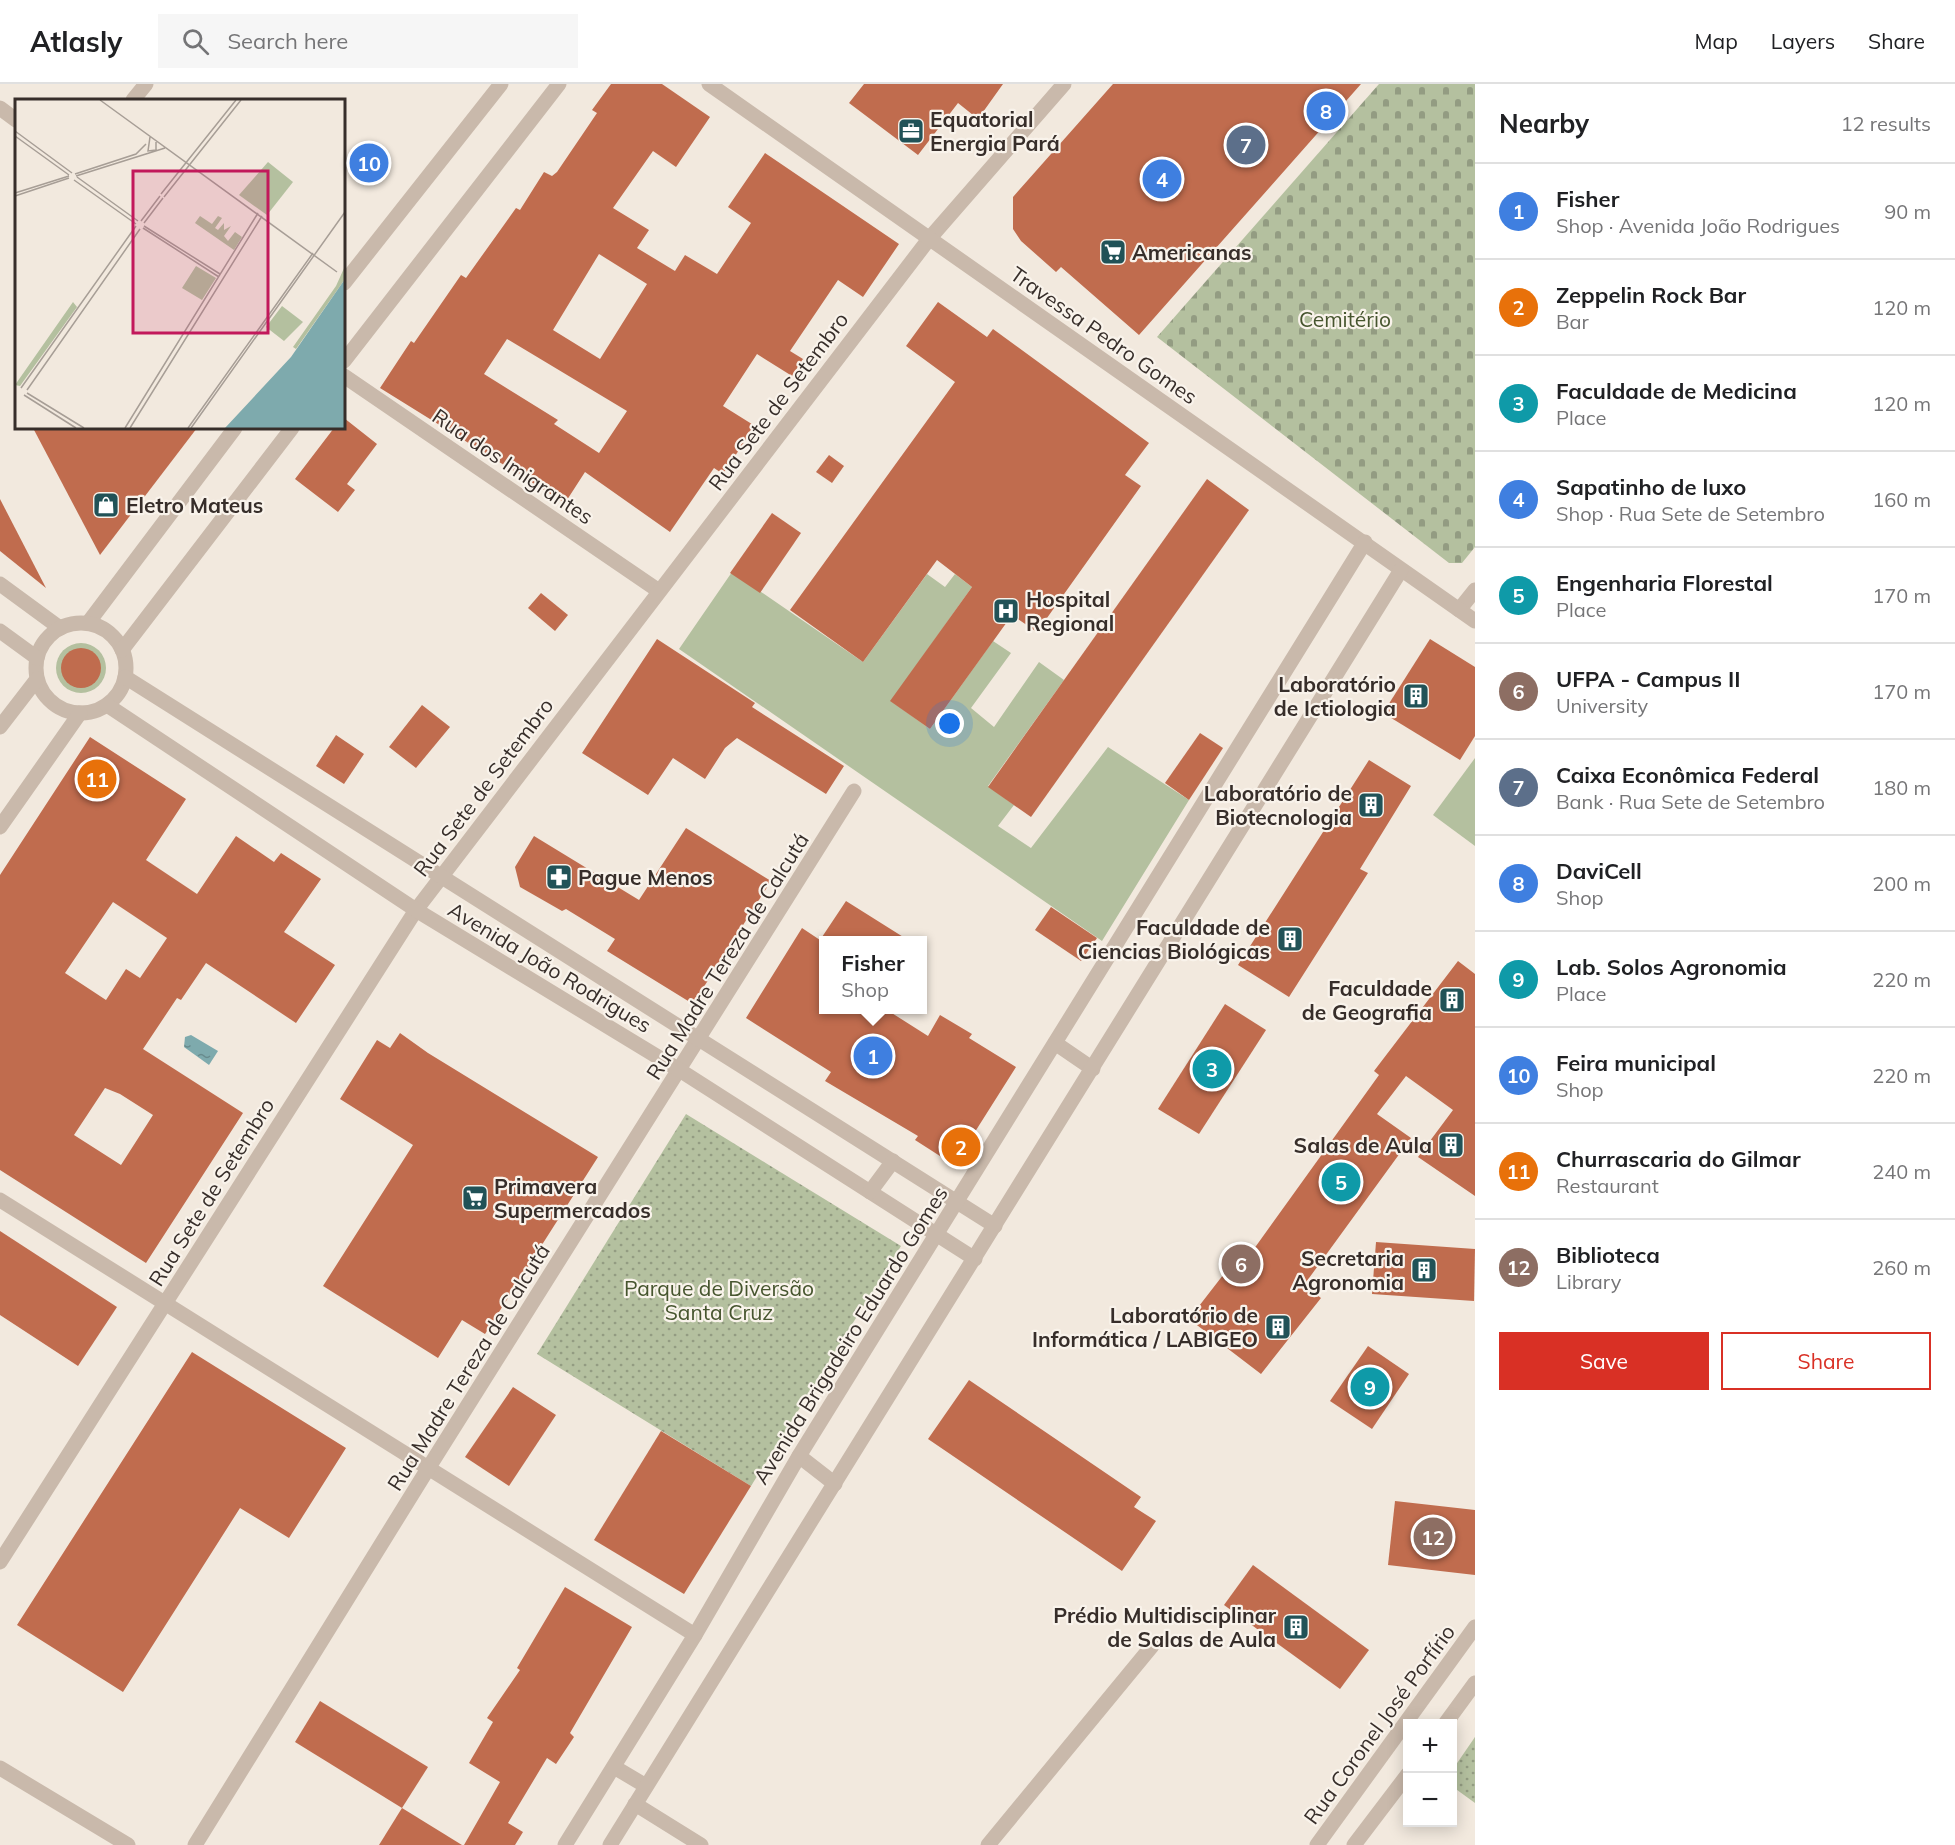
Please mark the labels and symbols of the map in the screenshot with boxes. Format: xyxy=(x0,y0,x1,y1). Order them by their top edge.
pin: 8 xyxy=(1306,88,1346,134)
inset map xyxy=(15,99,345,429)
place label: Equatorial Energia Pará xyxy=(930,106,1060,156)
office icon: Equatorial Energia Pará xyxy=(896,116,926,146)
pin: 7 xyxy=(1226,122,1266,168)
pin: 10 xyxy=(350,140,388,185)
pin: 4 xyxy=(1142,156,1182,202)
supermarket icon: Americanas xyxy=(1098,237,1128,267)
place label: Americanas xyxy=(1132,239,1252,265)
street label: Travessa Pedro Gomes xyxy=(1006,261,1202,409)
park label: Cemitério xyxy=(1299,306,1391,332)
street label: Rua Sete de Setembro xyxy=(702,307,854,495)
street label: Rua dos Imigrantes xyxy=(428,403,598,529)
shop icon: Eletro Mateus xyxy=(91,490,121,520)
place label: Eletro Mateus xyxy=(126,492,263,518)
place label: Hospital Regional xyxy=(1026,586,1114,636)
hospital icon: Hospital Regional xyxy=(991,596,1021,626)
place label: Laboratório de Ictiologia xyxy=(1274,671,1396,721)
building icon: Laboratório de Ictiologia xyxy=(1401,681,1431,711)
street label: Rua Sete de Setembro xyxy=(407,693,559,881)
your location xyxy=(935,709,964,738)
pin: 11 xyxy=(78,756,116,802)
place label: Laboratório de Biotecnologia xyxy=(1204,780,1352,830)
building icon: Laboratório de Biotecnologia xyxy=(1356,790,1386,820)
street label: Rua Madre Tereza de Calcutá xyxy=(640,828,814,1084)
pharmacy icon: Pague Menos xyxy=(544,862,574,892)
place label: Pague Menos xyxy=(578,864,713,890)
street label: Avenida João Rodrigues xyxy=(444,896,656,1038)
place label: Faculdade de Ciencias Biológicas xyxy=(1078,914,1270,964)
building icon: Faculdade de Ciencias Biológicas xyxy=(1275,924,1305,954)
place label: Faculdade de Geografia xyxy=(1302,975,1432,1025)
building icon: Faculdade de Geografia xyxy=(1437,985,1467,1015)
pin: 1 xyxy=(854,1034,892,1078)
pin: 3 xyxy=(1192,1046,1232,1092)
street label: Rua Sete de Setembro xyxy=(143,1093,279,1291)
pin: 2 xyxy=(942,1124,980,1170)
building icon: Salas de Aula xyxy=(1436,1130,1466,1160)
place label: Salas de Aula xyxy=(1294,1132,1432,1158)
pin: 5 xyxy=(1322,1160,1360,1204)
place label: Primavera Supermercados xyxy=(494,1173,651,1223)
street label: Avenida Brigadeiro Eduardo Gomes xyxy=(747,1181,953,1489)
supermarket icon: Primavera Supermercados xyxy=(460,1183,490,1213)
street label: Rua Madre Tereza de Calcutá xyxy=(381,1239,555,1495)
pin: 6 xyxy=(1222,1242,1260,1286)
place label: Secretaria Agronomia xyxy=(1292,1245,1404,1295)
building icon: Secretaria Agronomia xyxy=(1409,1255,1439,1285)
park label: Parque de Diversão Santa Cruz xyxy=(624,1275,814,1325)
place label: Laboratório de Informática / LABIGEO xyxy=(1032,1302,1258,1352)
building icon: Laboratório de Informática / LABIGEO xyxy=(1263,1312,1293,1342)
pin: 9 xyxy=(1350,1364,1390,1410)
pin: 12 xyxy=(1414,1514,1452,1560)
place label: Prédio Multidisciplinar de Salas de Aula xyxy=(1053,1602,1277,1652)
building icon: Prédio Multidisciplinar de Salas de Aula xyxy=(1281,1612,1311,1642)
street label: Rua Coronel José Porfírio xyxy=(1298,1619,1460,1829)

